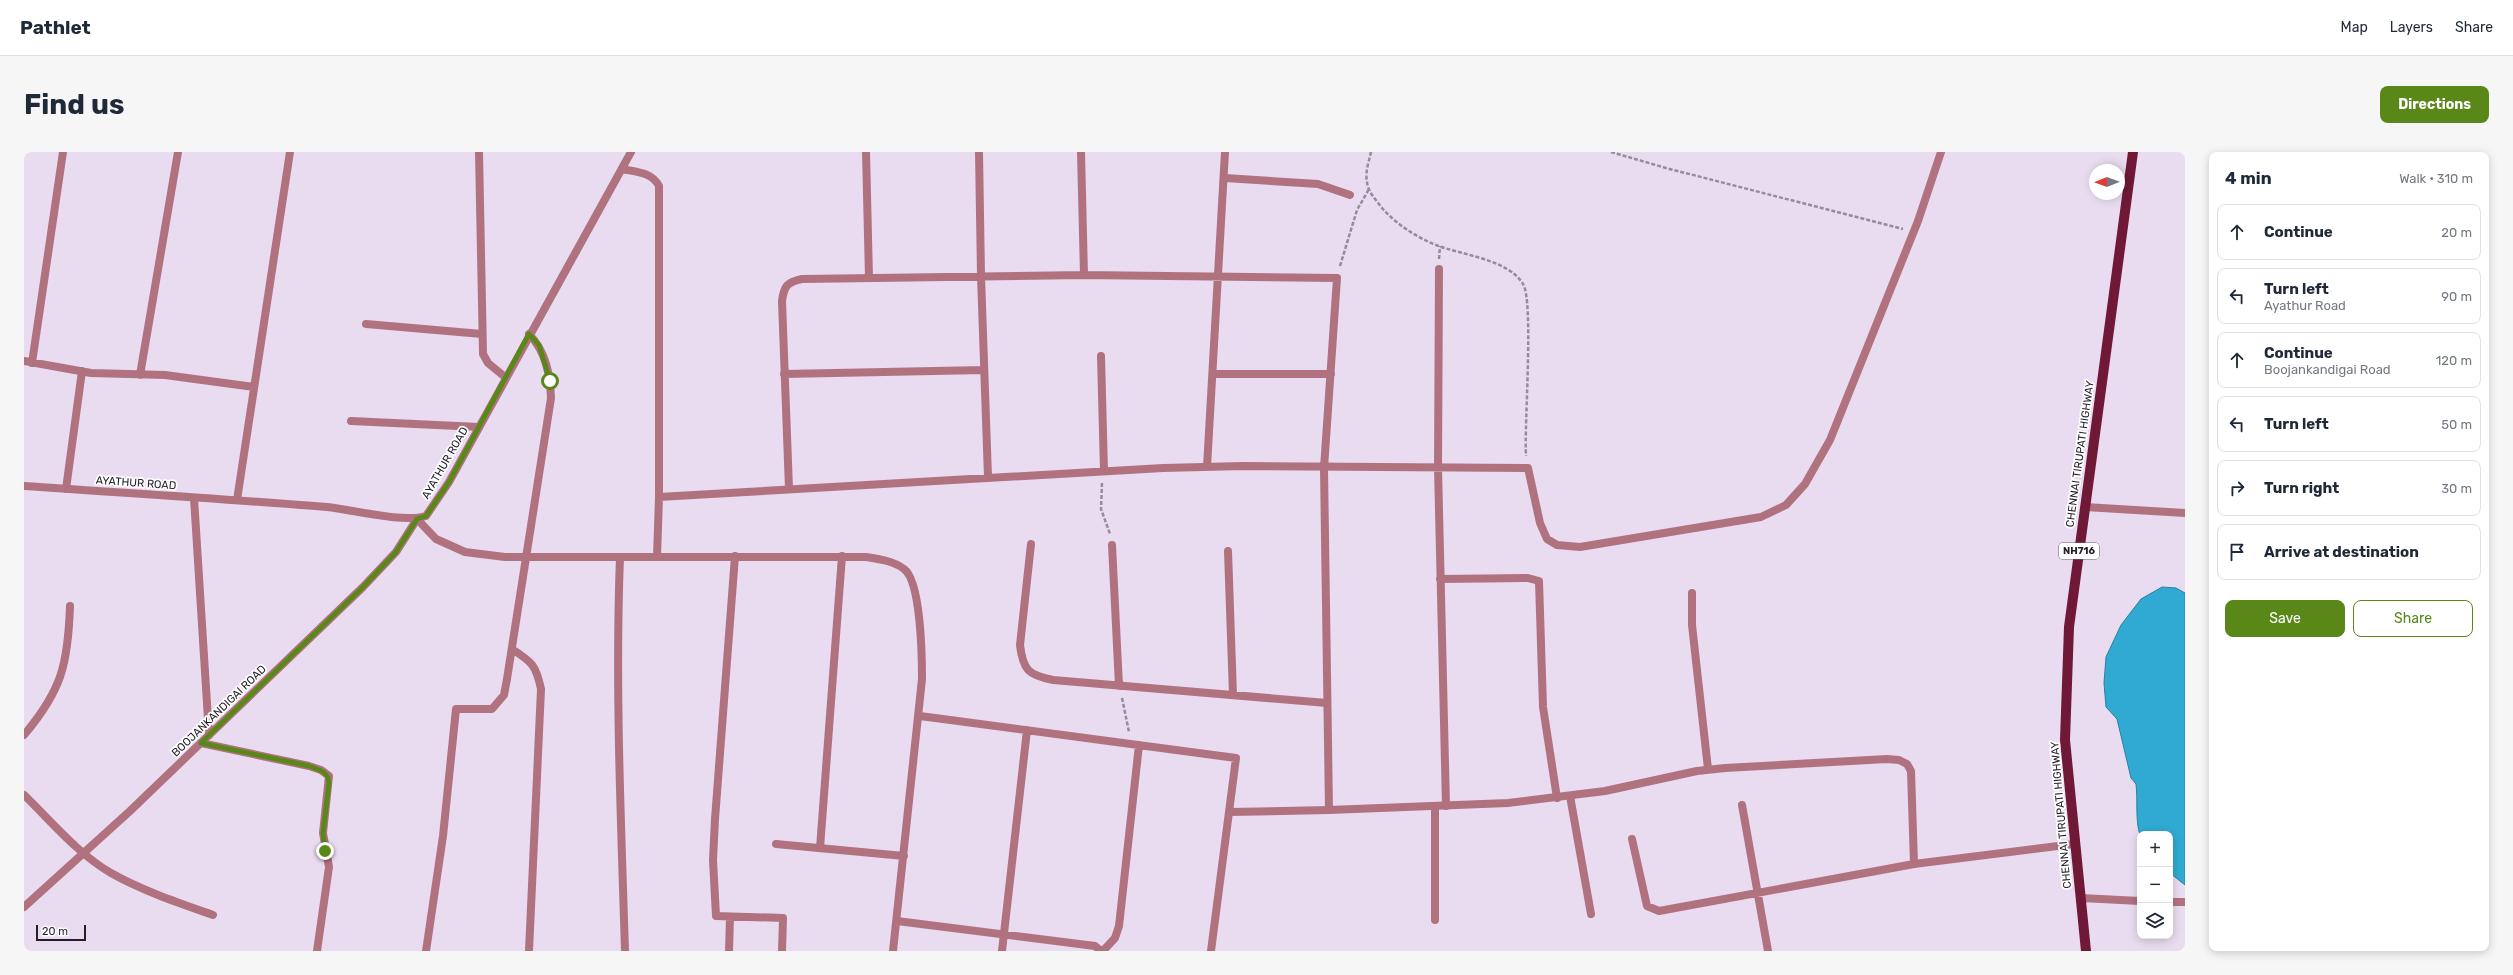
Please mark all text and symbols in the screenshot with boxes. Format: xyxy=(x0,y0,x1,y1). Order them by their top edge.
text: Pathlet xyxy=(20,16,91,39)
text: Map xyxy=(2341,19,2368,36)
text: Layers xyxy=(2390,19,2433,36)
text: Share xyxy=(2455,19,2493,36)
button: Directions xyxy=(2380,86,2489,123)
text: Find us xyxy=(24,88,124,121)
north arrow xyxy=(2089,164,2125,200)
text: 4 min xyxy=(2225,168,2272,188)
text: Walk · 310 m xyxy=(2399,171,2473,186)
icon: ahead xyxy=(2226,221,2248,243)
text: Continue xyxy=(2264,223,2333,241)
text: 20 m xyxy=(2441,225,2472,240)
text: Turn left xyxy=(2264,280,2329,298)
icon: left xyxy=(2226,285,2248,307)
text: 90 m xyxy=(2441,289,2472,304)
text: Ayathur Road xyxy=(2264,298,2346,313)
text: Continue xyxy=(2264,344,2333,362)
icon: ahead xyxy=(2226,349,2248,371)
text: 120 m xyxy=(2436,353,2472,368)
text: Boojankandigai Road xyxy=(2264,362,2391,377)
route start xyxy=(541,372,559,390)
street label: CHENNAI TIRUPATI HIGHWAY xyxy=(2063,380,2097,528)
icon: left xyxy=(2226,413,2248,435)
text: Turn left xyxy=(2264,415,2329,433)
text: 50 m xyxy=(2441,417,2472,432)
street label: AYATHUR ROAD xyxy=(419,425,471,501)
street label: AYATHUR ROAD xyxy=(95,474,177,492)
icon: right xyxy=(2226,477,2248,499)
text: Turn right xyxy=(2264,479,2339,497)
text: 30 m xyxy=(2441,481,2472,496)
icon: arrive xyxy=(2226,541,2248,563)
road number: NH716 xyxy=(2059,543,2099,559)
text: Arrive at destination xyxy=(2264,543,2419,561)
button: Save xyxy=(2225,600,2345,637)
button: Share xyxy=(2353,600,2473,637)
street label: BOOJANKANDIGAI ROAD xyxy=(169,663,269,759)
street label: CHENNAI TIRUPATI HIGHWAY xyxy=(2048,741,2074,889)
map controls xyxy=(2137,831,2173,939)
button: + xyxy=(2137,831,2173,867)
route end xyxy=(316,842,334,860)
button: − xyxy=(2137,867,2173,903)
button: layers xyxy=(2137,903,2173,939)
scale bar xyxy=(36,923,86,942)
text: 20 m xyxy=(42,925,68,938)

